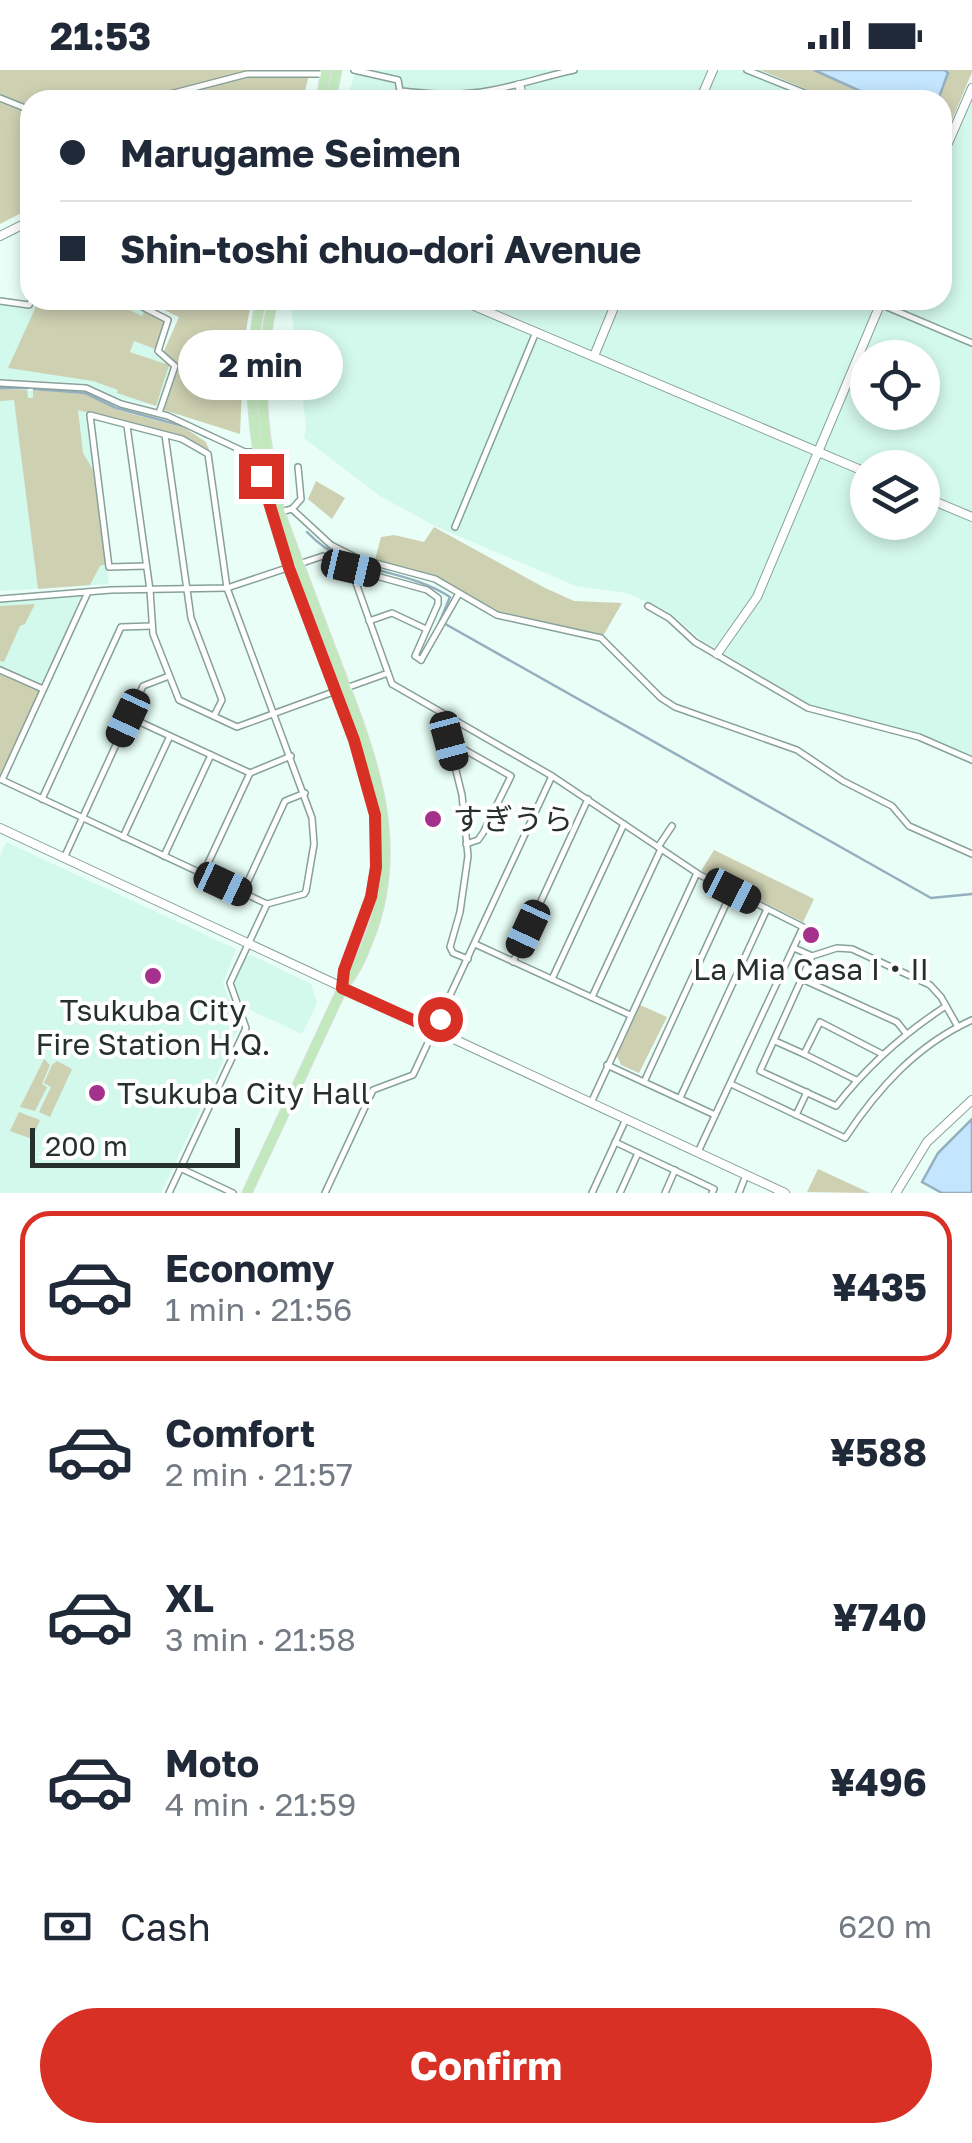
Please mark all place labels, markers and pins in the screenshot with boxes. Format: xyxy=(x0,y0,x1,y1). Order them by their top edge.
place label: すぎうら xyxy=(453,801,573,837)
marker: すぎうら xyxy=(422,808,444,830)
marker: La Mia Casa I・II xyxy=(800,924,822,946)
place label: La Mia Casa I・II xyxy=(693,951,929,987)
marker: Tsukuba City Fire Station H.Q. xyxy=(142,965,164,987)
place label: Tsukuba City Fire Station H.Q. xyxy=(35,992,271,1062)
place label: Tsukuba City Hall xyxy=(117,1075,370,1111)
marker: Tsukuba City Hall xyxy=(86,1082,108,1104)

